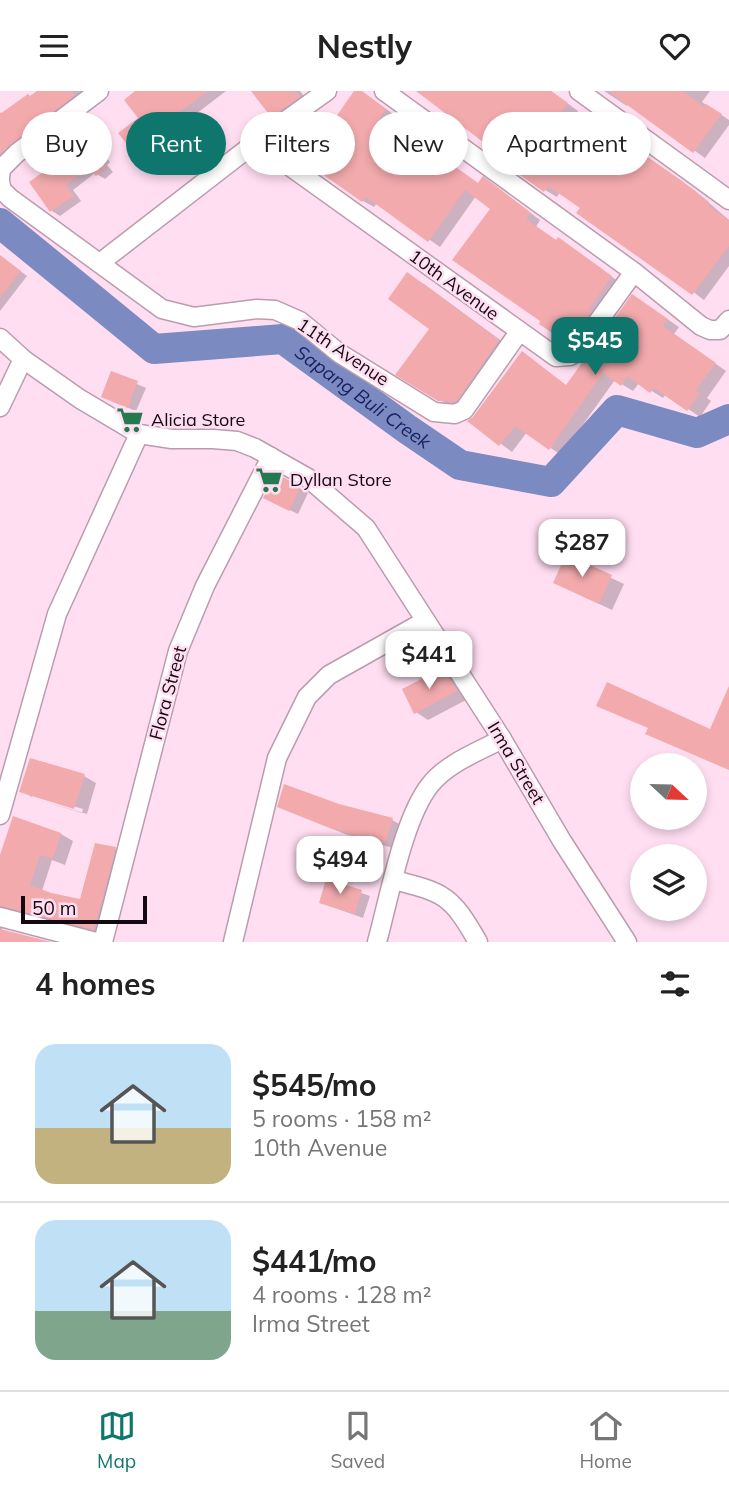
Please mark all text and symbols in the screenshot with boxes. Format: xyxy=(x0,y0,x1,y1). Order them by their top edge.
text: Nestly xyxy=(317,26,412,66)
icon: menu xyxy=(35,27,73,65)
icon: heart xyxy=(656,27,694,65)
chip: Buy xyxy=(21,112,112,175)
chip: Rent xyxy=(126,112,226,175)
chip: Filters xyxy=(240,112,355,175)
chip: New xyxy=(369,112,468,175)
chip: Apartment xyxy=(482,112,651,175)
street label: 10th Avenue xyxy=(405,244,504,325)
street label: 11th Avenue xyxy=(293,312,394,391)
pin: $545 xyxy=(554,317,636,377)
text: $545 xyxy=(567,325,623,354)
water label: Sapang Buli Creek xyxy=(290,340,437,454)
supermarket icon: Alicia Store xyxy=(115,405,145,435)
place label: Alicia Store xyxy=(151,408,245,431)
supermarket icon: Dyllan Store xyxy=(254,465,284,495)
place label: Dyllan Store xyxy=(290,468,392,491)
pin: $287 xyxy=(541,519,623,579)
text: $287 xyxy=(554,527,610,556)
pin: $441 xyxy=(388,631,470,691)
text: $441 xyxy=(401,639,457,668)
street label: Flora Street xyxy=(144,643,191,742)
street label: Irma Street xyxy=(483,717,550,808)
north arrow xyxy=(630,753,707,829)
map controls xyxy=(630,753,707,921)
pin: $494 xyxy=(299,837,381,896)
text: $494 xyxy=(312,844,368,873)
button: layers xyxy=(630,844,707,921)
scale bar xyxy=(21,893,147,925)
text: 50 m xyxy=(32,896,76,920)
text: 4 homes xyxy=(35,965,156,1003)
icon: filters xyxy=(656,965,694,1003)
text: $545/mo xyxy=(252,1066,376,1104)
icon: home xyxy=(91,1072,175,1156)
text: 5 rooms · 158 m² xyxy=(252,1104,432,1133)
text: 10th Avenue xyxy=(252,1133,387,1162)
text: $441/mo xyxy=(252,1242,376,1280)
icon: home xyxy=(91,1248,175,1332)
text: 4 rooms · 128 m² xyxy=(252,1280,432,1309)
text: Irma Street xyxy=(252,1309,370,1338)
tab: Map xyxy=(97,1407,136,1473)
tab: Saved xyxy=(330,1407,385,1473)
tab: Home xyxy=(579,1407,632,1473)

